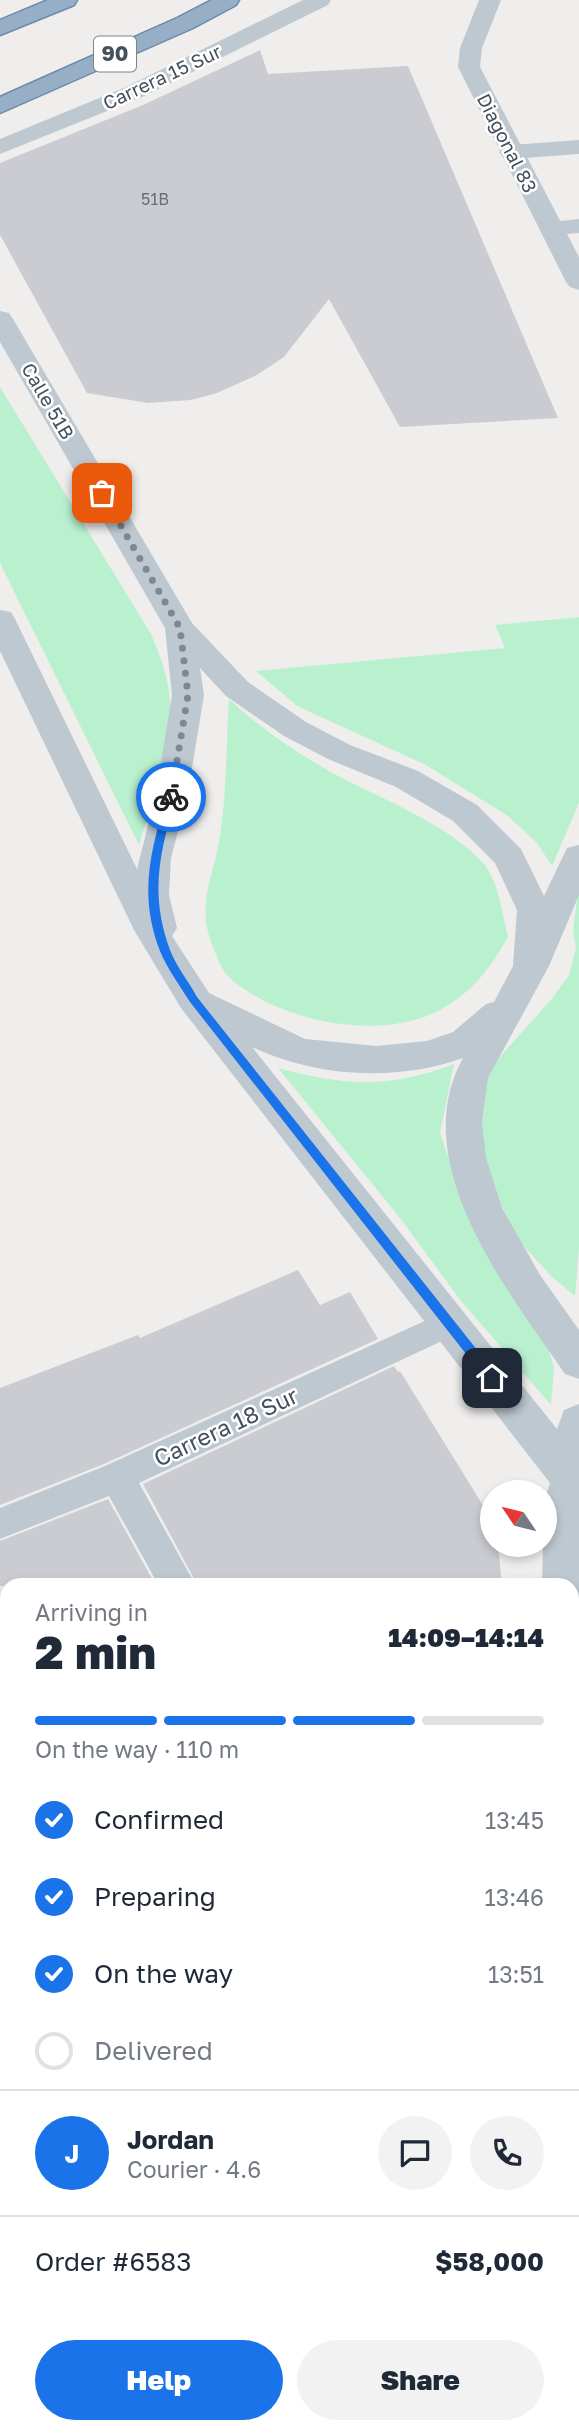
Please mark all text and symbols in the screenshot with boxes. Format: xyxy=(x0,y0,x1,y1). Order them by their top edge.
road number: 90 xyxy=(94,36,136,72)
street label: Carrera 15 Sur xyxy=(99,39,225,114)
street label: Diagonal 83 xyxy=(473,89,542,196)
house number: 51B xyxy=(141,189,169,209)
street label: Calle 51B xyxy=(17,358,79,443)
pin xyxy=(72,463,132,523)
icon: bag xyxy=(83,474,121,512)
courier xyxy=(136,762,206,832)
icon: bike xyxy=(152,778,190,816)
pin xyxy=(462,1348,522,1408)
icon: home xyxy=(473,1359,511,1397)
street label: Carrera 18 Sur xyxy=(149,1380,302,1472)
north arrow xyxy=(480,1480,556,1558)
map controls xyxy=(480,1480,557,1557)
text: Arriving in xyxy=(35,1598,148,1626)
text: 14:09–14:14 xyxy=(388,1622,544,1653)
text: 2 min xyxy=(35,1624,156,1679)
text: On the way · 110 m xyxy=(35,1735,239,1763)
icon: check xyxy=(35,1801,73,1839)
text: Confirmed xyxy=(94,1804,224,1835)
text: 13:45 xyxy=(485,1806,544,1834)
icon: check xyxy=(35,1878,73,1916)
text: Preparing xyxy=(94,1881,216,1912)
text: 13:46 xyxy=(485,1883,544,1911)
icon: check xyxy=(35,1955,73,1993)
text: On the way xyxy=(94,1958,233,1989)
text: 13:51 xyxy=(488,1960,544,1988)
text: Delivered xyxy=(94,2035,213,2066)
button: chat xyxy=(378,2116,452,2190)
button: phone xyxy=(470,2116,544,2190)
text: Jordan xyxy=(127,2124,214,2155)
text: J xyxy=(65,2138,79,2169)
text: Courier · 4.6 xyxy=(127,2155,261,2183)
text: Order #6583 xyxy=(35,2246,191,2277)
text: $58,000 xyxy=(435,2246,544,2277)
button: Help xyxy=(35,2340,283,2420)
button: Share xyxy=(297,2340,544,2420)

